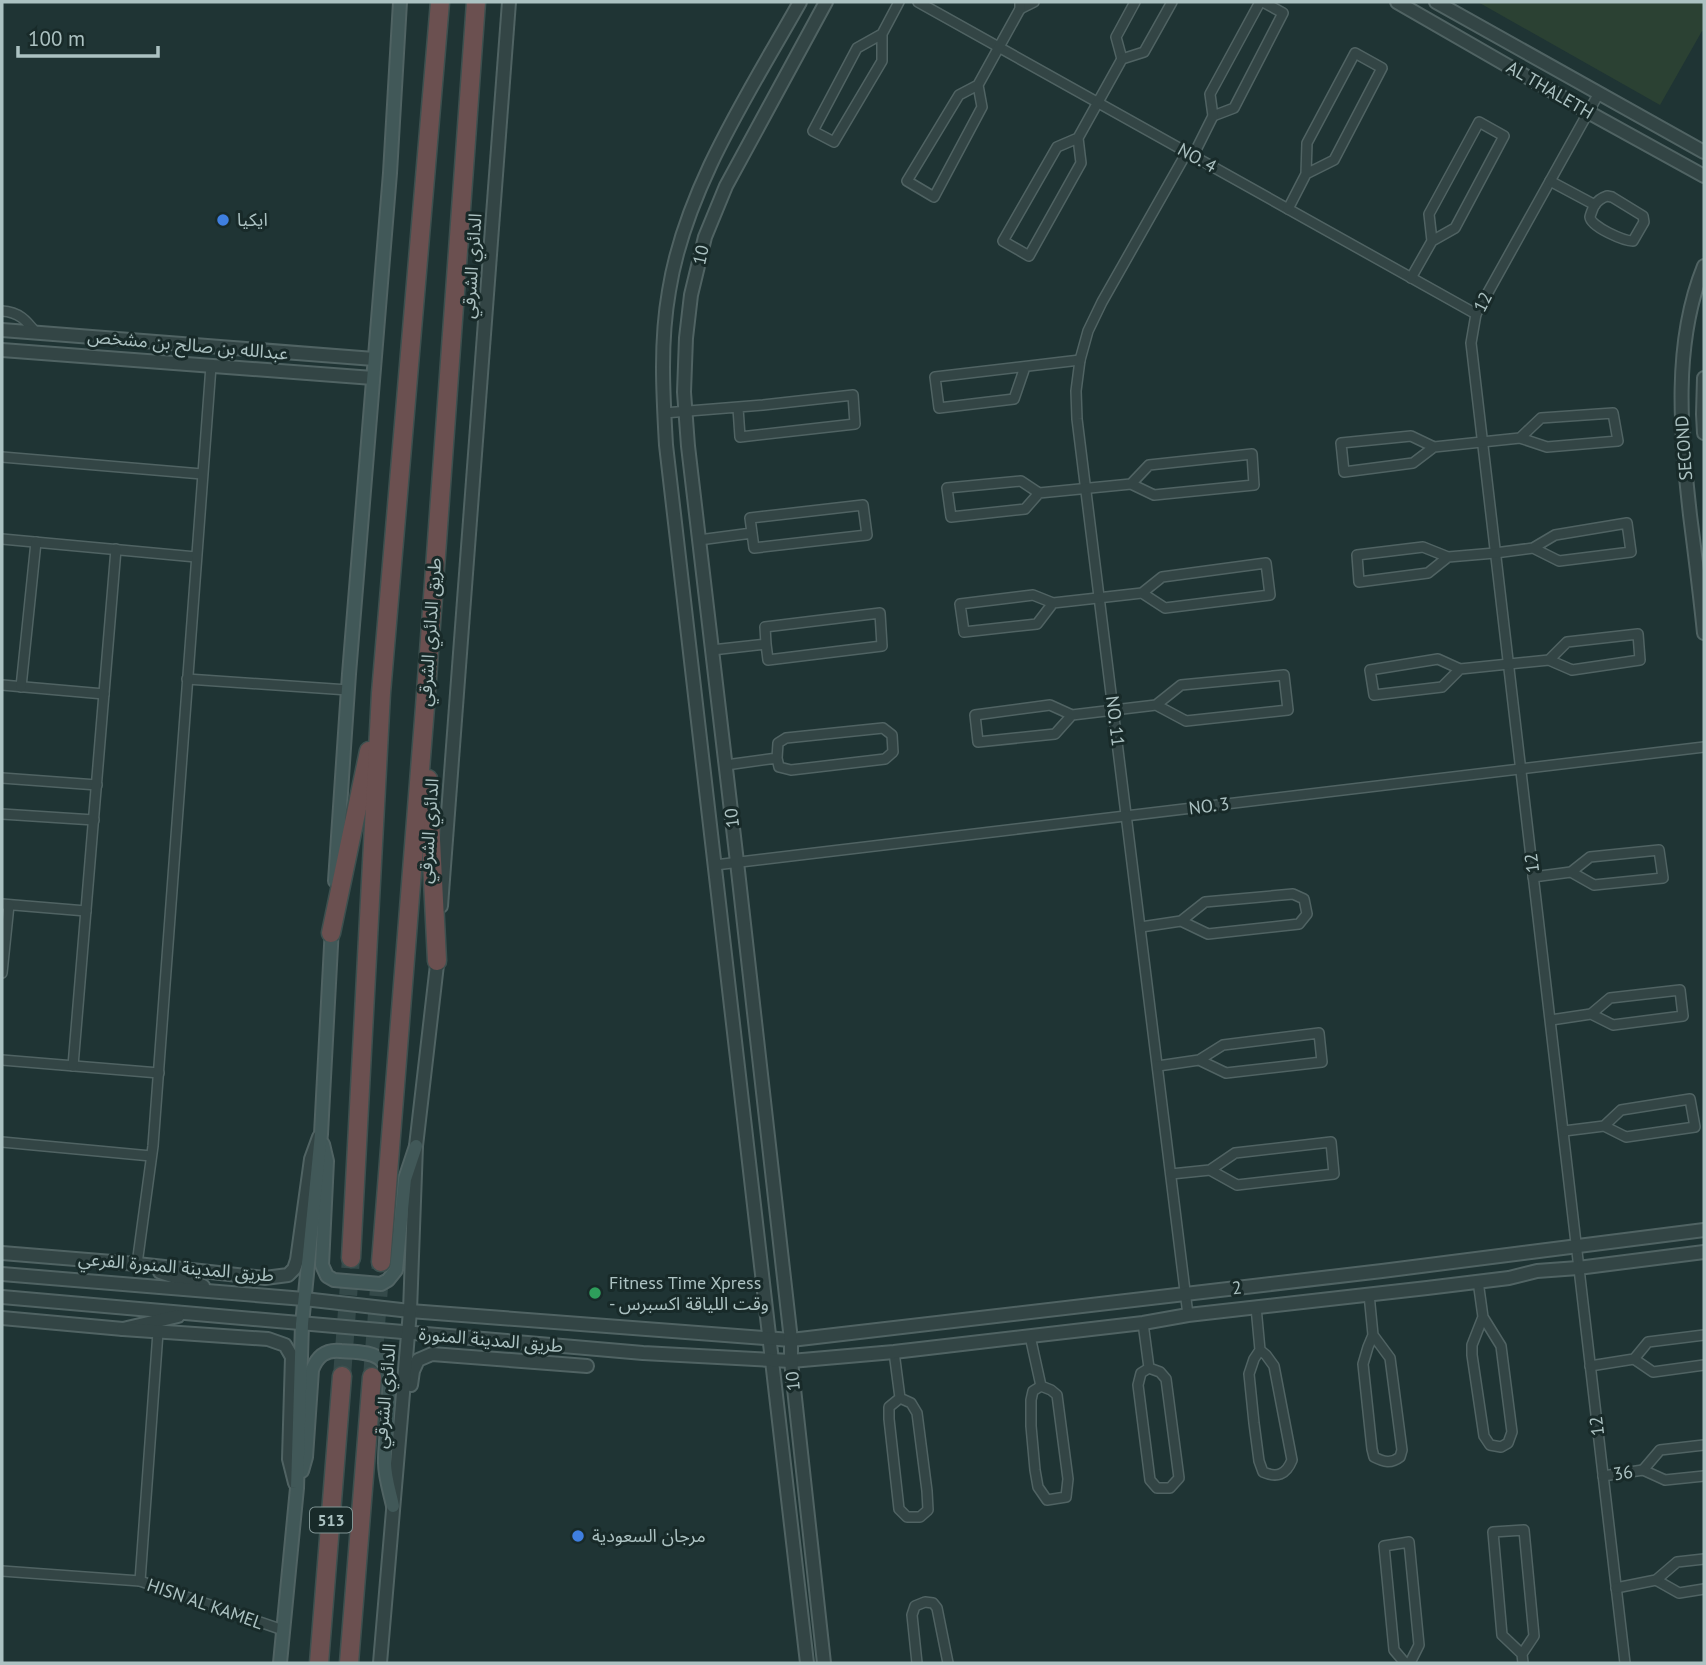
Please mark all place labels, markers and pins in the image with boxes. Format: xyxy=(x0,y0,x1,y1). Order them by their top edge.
place label: ايكيا xyxy=(237,208,268,231)
marker: ايكيا xyxy=(215,212,231,228)
place label: Fitness Time Xpress - وقت اللياقة اكسبرس xyxy=(609,1271,769,1315)
marker: Fitness Time Xpress - وقت اللياقة اكسبرس xyxy=(587,1285,603,1301)
place label: مرجان السعودية xyxy=(592,1524,706,1547)
marker: مرجان السعودية xyxy=(570,1528,586,1544)

